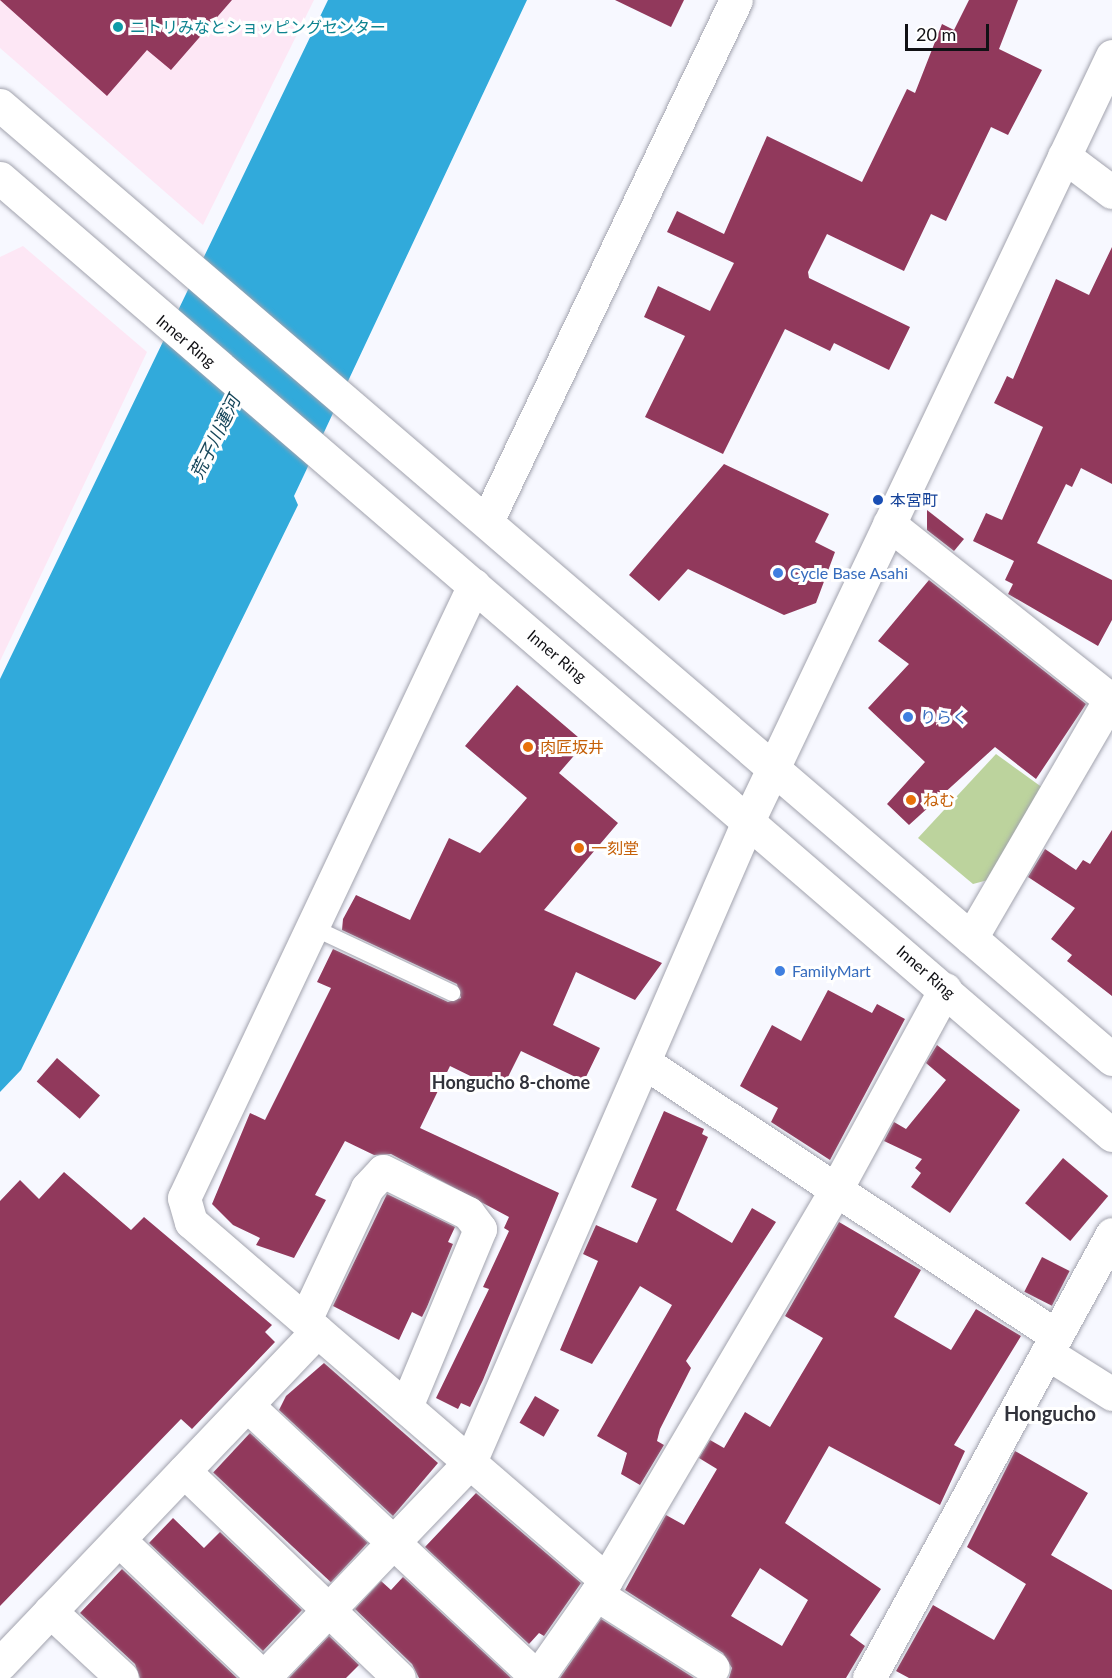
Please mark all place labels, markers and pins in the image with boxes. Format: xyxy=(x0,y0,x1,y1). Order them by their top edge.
place label: ニトリみなとショッピングセンター xyxy=(130,17,386,37)
marker: ニトリみなとショッピングセンター xyxy=(111,20,125,34)
place label: 本宮町 xyxy=(890,490,938,510)
marker: 本宮町 xyxy=(871,493,885,507)
place label: Cycle Base Asahi xyxy=(790,563,909,583)
marker: Cycle Base Asahi xyxy=(771,566,785,580)
place label: りらく xyxy=(920,707,968,727)
marker: りらく xyxy=(901,710,915,724)
place label: 肉匠坂井 xyxy=(540,737,604,757)
marker: 肉匠坂井 xyxy=(521,740,535,754)
place label: ねむ xyxy=(923,790,955,810)
marker: ねむ xyxy=(904,793,918,807)
place label: 一刻堂 xyxy=(591,838,639,858)
marker: 一刻堂 xyxy=(572,841,586,855)
place label: FamilyMart xyxy=(792,961,871,981)
marker: FamilyMart xyxy=(773,964,787,978)

